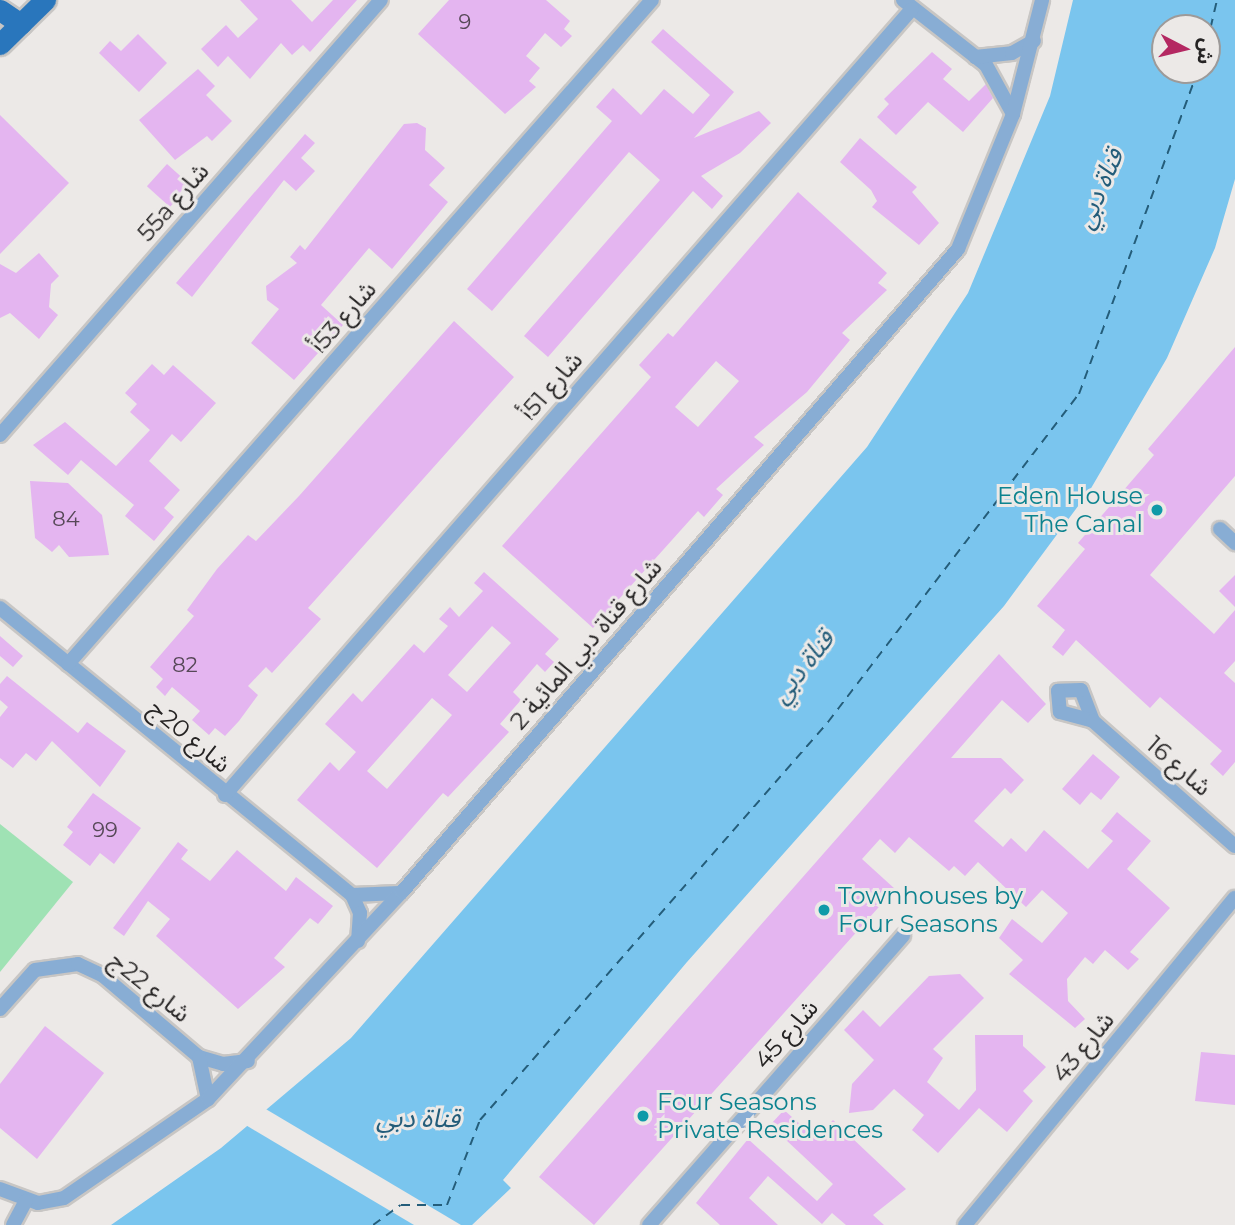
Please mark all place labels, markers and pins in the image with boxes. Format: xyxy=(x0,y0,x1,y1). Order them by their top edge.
place label: Eden House The Canal xyxy=(997,482,1143,538)
marker: Eden House The Canal xyxy=(1149,502,1165,518)
place label: Townhouses by Four Seasons xyxy=(838,882,1023,938)
marker: Townhouses by Four Seasons xyxy=(816,902,832,918)
place label: Four Seasons Private Residences xyxy=(657,1088,883,1144)
marker: Four Seasons Private Residences xyxy=(635,1108,651,1124)

